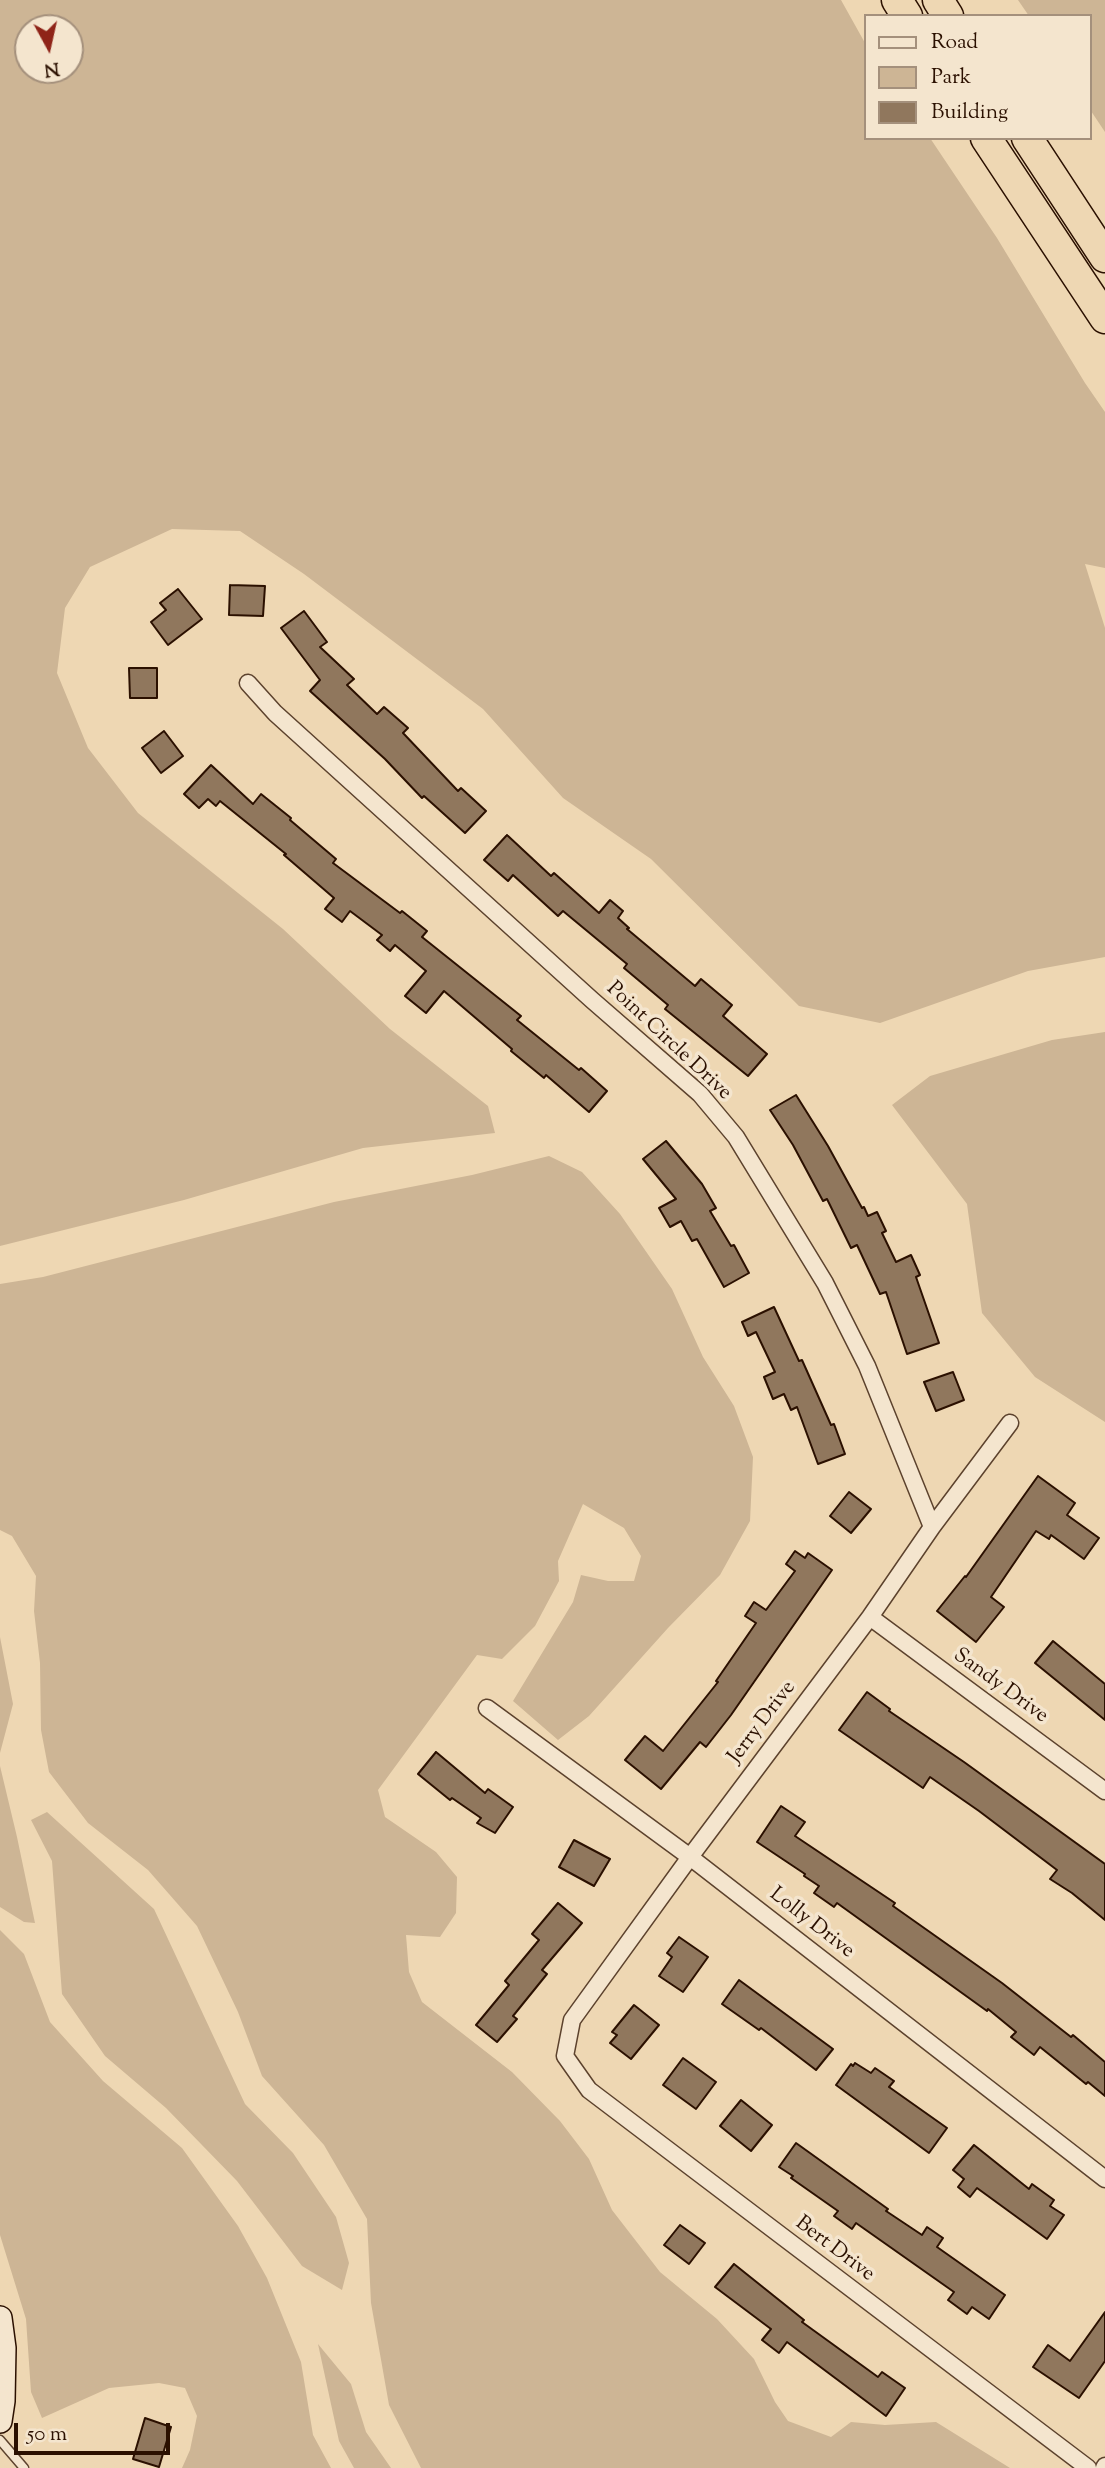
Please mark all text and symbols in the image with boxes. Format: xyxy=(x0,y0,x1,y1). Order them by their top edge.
north arrow xyxy=(14,14,84,84)
legend xyxy=(864,14,1091,140)
text: Road xyxy=(931,28,978,58)
text: N xyxy=(42,54,61,83)
text: Park xyxy=(931,63,971,93)
text: Building xyxy=(931,98,1008,128)
street label: Point Circle Drive xyxy=(600,977,736,1107)
street label: Sandy Drive xyxy=(947,1644,1053,1730)
street label: Jerry Drive xyxy=(724,1677,802,1769)
street label: Lolly Drive xyxy=(763,1883,859,1965)
street label: Bert Drive xyxy=(789,2212,879,2288)
scale bar xyxy=(18,2408,173,2452)
text: 50 m xyxy=(27,2420,67,2450)

